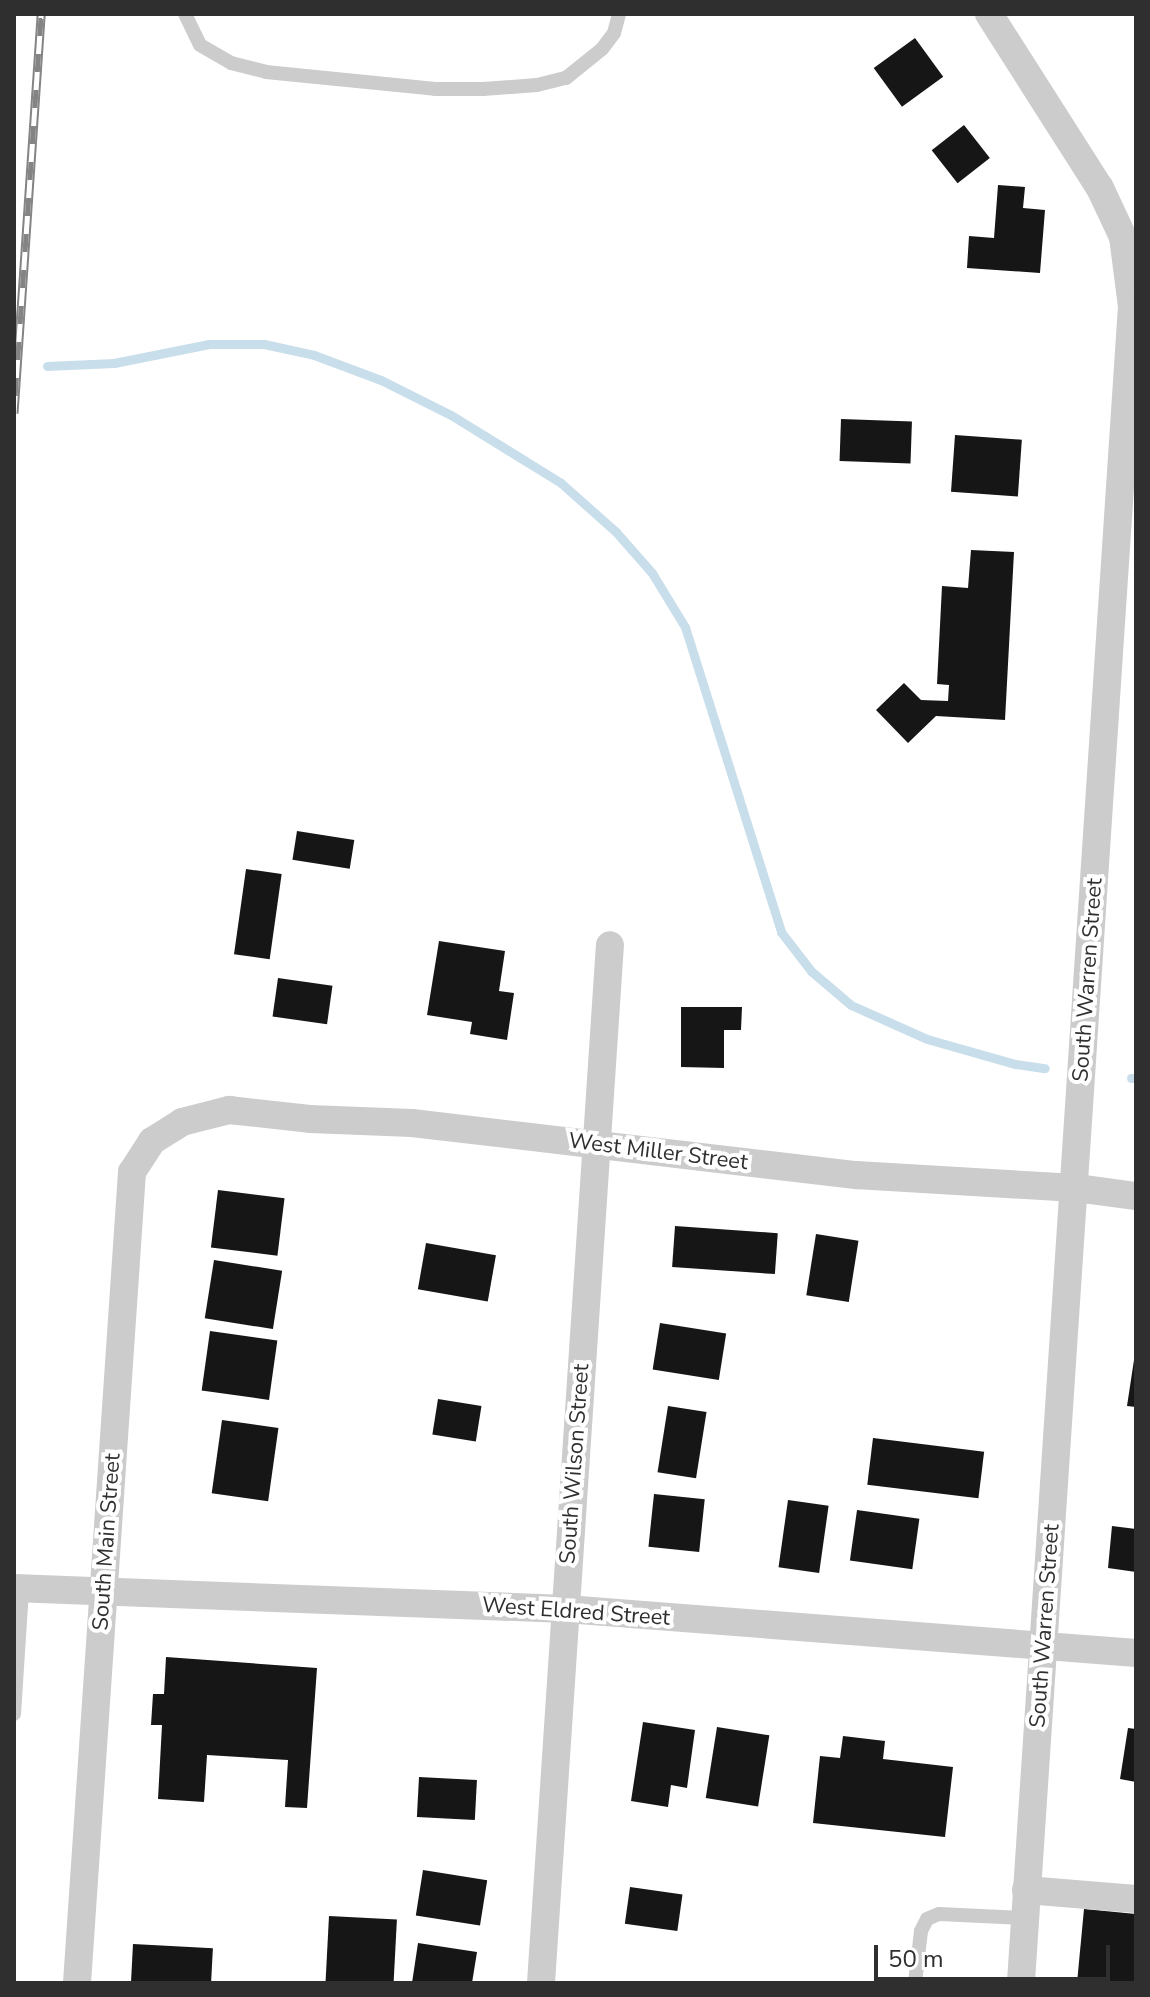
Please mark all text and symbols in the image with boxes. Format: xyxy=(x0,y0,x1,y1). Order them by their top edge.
street label: South Warren Street xyxy=(1068,877,1108,1083)
street label: West Miller Street xyxy=(567,1128,749,1176)
street label: South Wilson Street xyxy=(555,1363,595,1565)
street label: South Main Street xyxy=(88,1452,126,1632)
street label: South Warren Street xyxy=(1025,1523,1065,1729)
street label: West Eldred Street xyxy=(481,1592,671,1632)
scale bar xyxy=(878,1929,1114,1979)
text: 50 m xyxy=(888,1943,944,1975)

